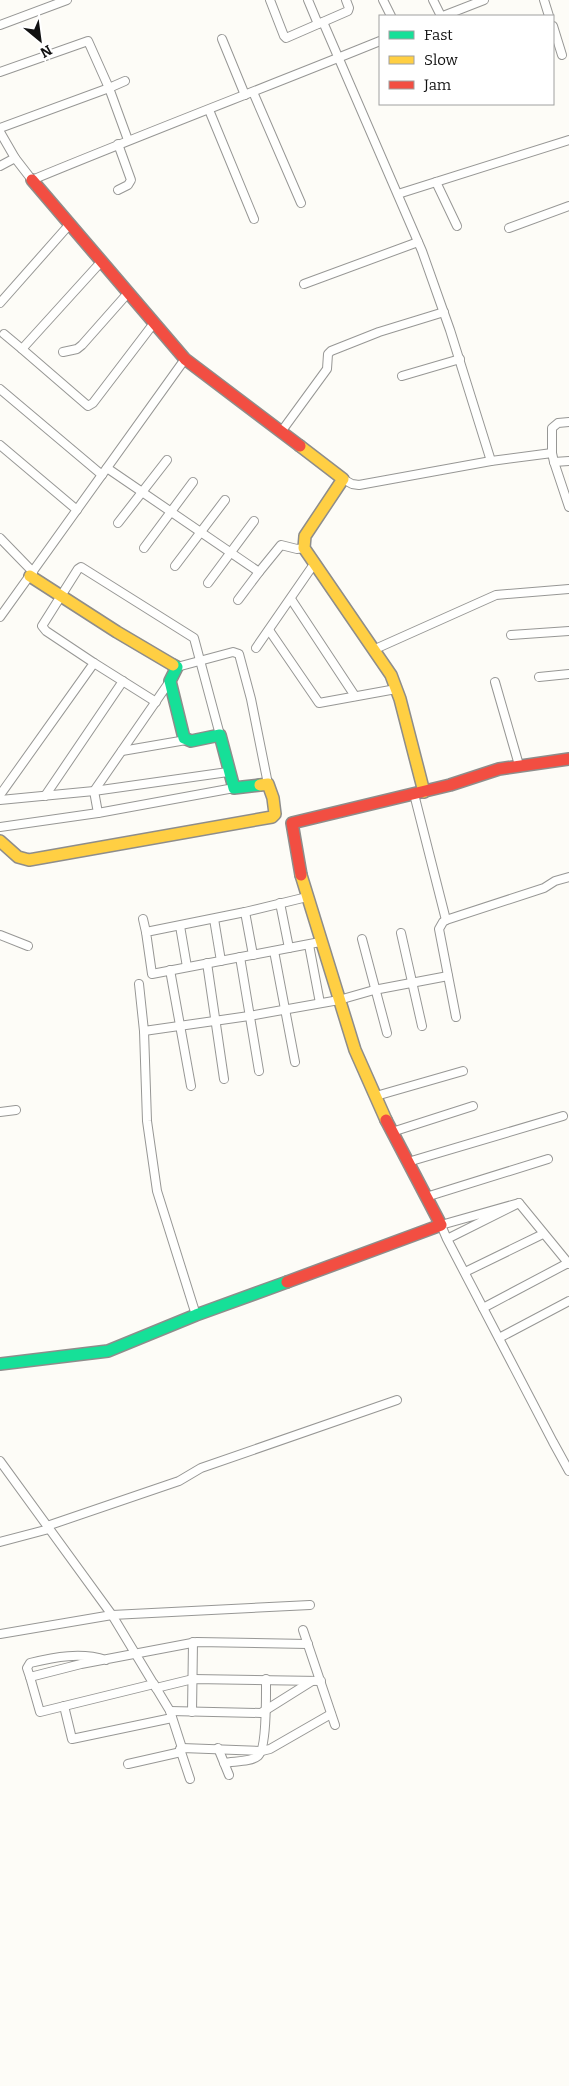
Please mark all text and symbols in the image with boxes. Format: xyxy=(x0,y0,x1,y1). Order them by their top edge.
north arrow xyxy=(15,15,65,65)
legend xyxy=(379,15,554,105)
text: Fast xyxy=(424,26,453,44)
text: N xyxy=(37,41,55,61)
text: Slow xyxy=(424,51,459,69)
text: Jam xyxy=(423,76,452,94)

